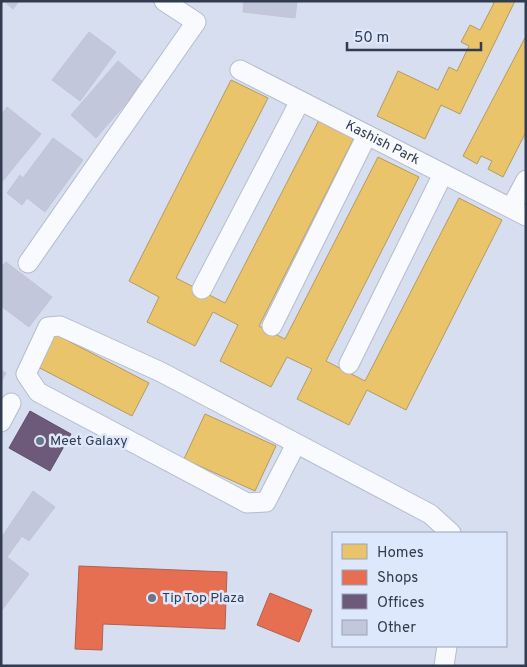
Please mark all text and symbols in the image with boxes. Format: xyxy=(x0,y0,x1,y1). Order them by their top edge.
scale bar xyxy=(347,20,481,52)
text: 50 m xyxy=(354,29,389,48)
street label: Kashish Park xyxy=(343,117,422,169)
place label: Meet Galaxy xyxy=(50,433,128,450)
marker: Meet Galaxy xyxy=(34,435,46,447)
legend xyxy=(332,532,507,647)
text: Homes xyxy=(377,544,424,563)
text: Shops xyxy=(377,569,418,588)
place label: Tip Top Plaza xyxy=(162,590,245,607)
marker: Tip Top Plaza xyxy=(146,592,158,604)
text: Offices xyxy=(377,594,424,613)
text: Other xyxy=(377,619,416,638)

